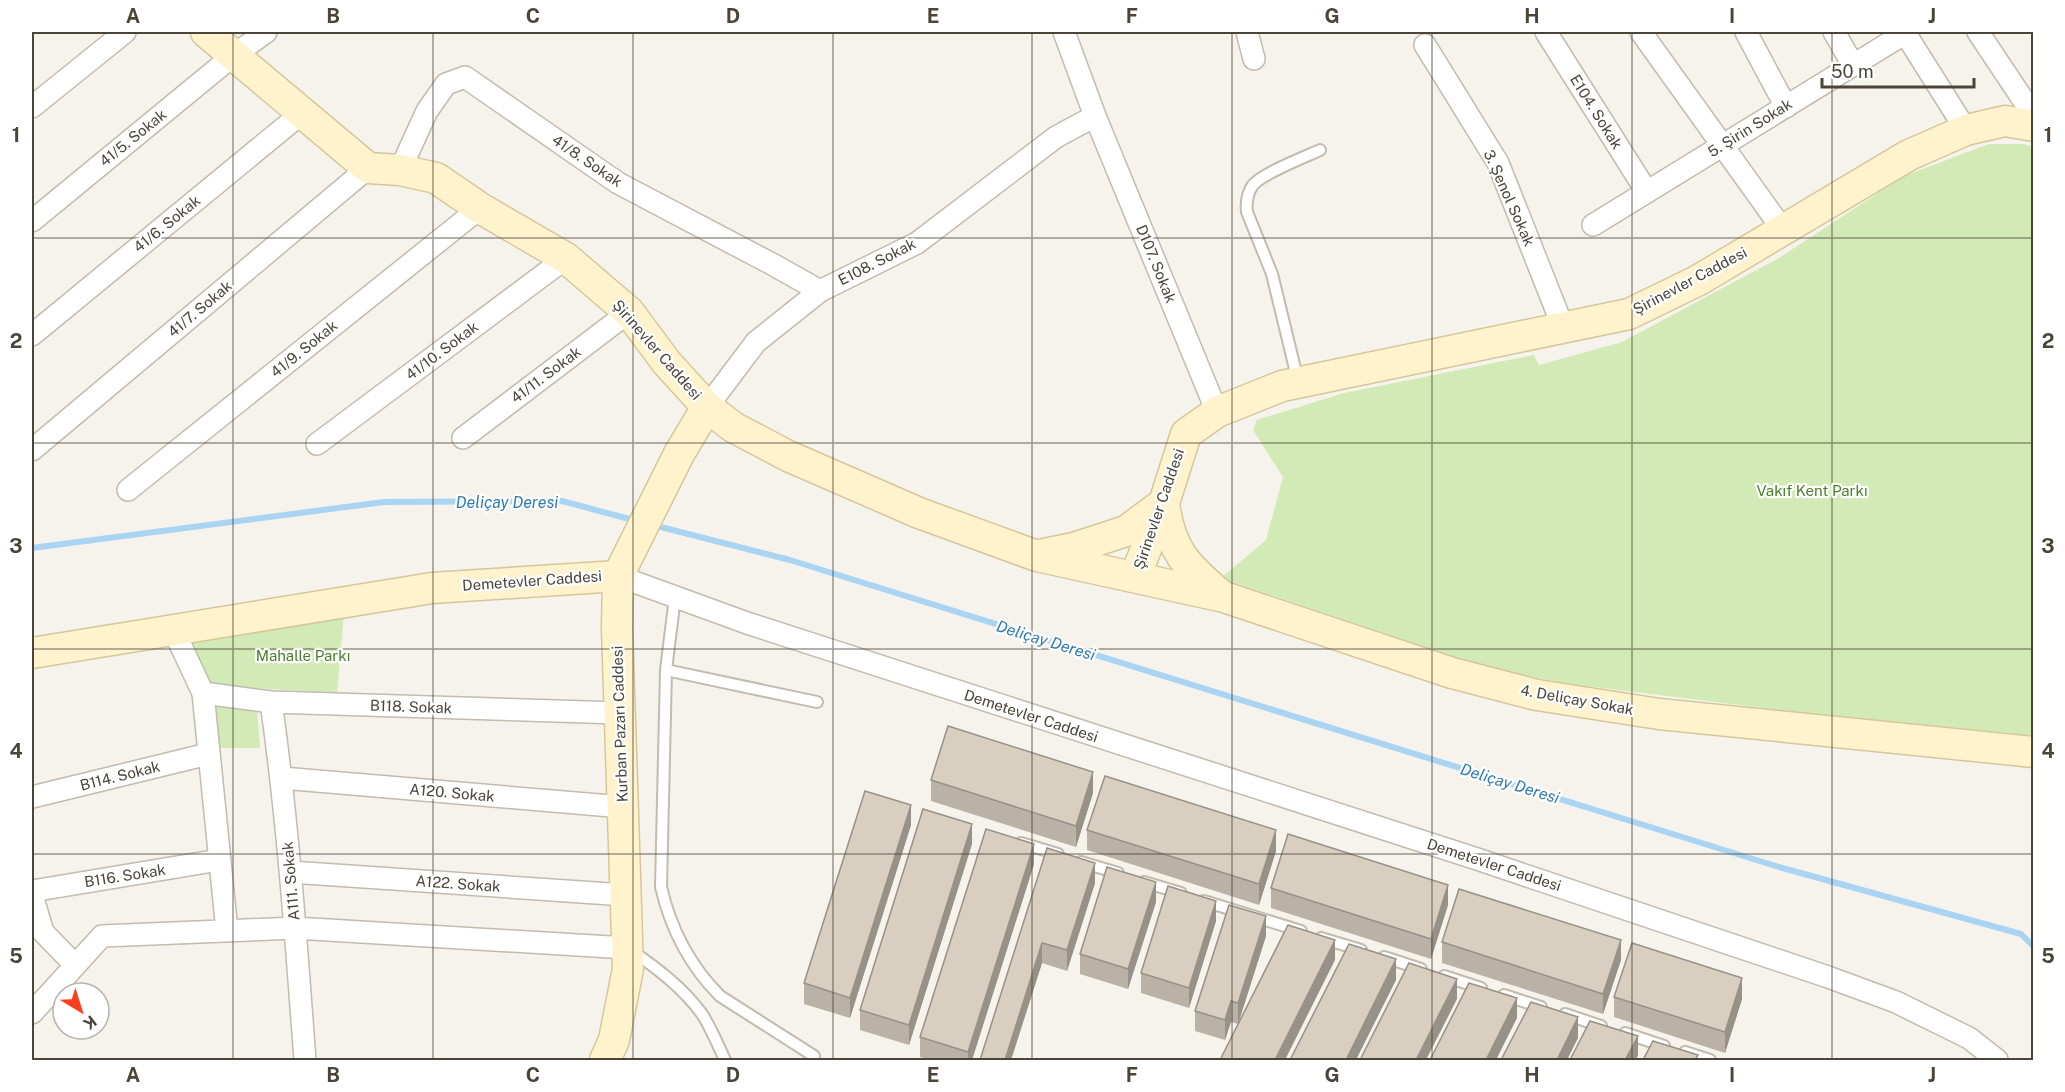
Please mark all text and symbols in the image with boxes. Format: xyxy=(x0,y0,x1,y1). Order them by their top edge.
text: A xyxy=(126,4,140,28)
text: B xyxy=(326,4,340,28)
text: C xyxy=(526,4,540,28)
text: D xyxy=(726,4,740,28)
text: E xyxy=(927,4,939,28)
text: F xyxy=(1126,4,1138,28)
text: G xyxy=(1324,4,1340,28)
text: H xyxy=(1524,4,1540,28)
text: I xyxy=(1729,4,1735,28)
text: J xyxy=(1928,4,1936,28)
scale bar xyxy=(1822,51,1974,89)
text: 50 m xyxy=(1831,61,1874,82)
street label: E104. Sokak xyxy=(1567,71,1626,152)
street label: 5. Şirin Sokak xyxy=(1705,95,1795,160)
street label: 41/5. Sokak xyxy=(96,106,169,170)
text: 1 xyxy=(12,123,20,147)
text: 1 xyxy=(2044,123,2052,147)
street label: 41/8. Sokak xyxy=(549,131,626,190)
street label: 3. Şenol Sokak xyxy=(1481,147,1538,249)
street label: 41/6. Sokak xyxy=(130,192,203,256)
street label: D107. Sokak xyxy=(1133,222,1180,305)
street label: E108. Sokak xyxy=(835,235,918,288)
street label: Şirinevler Caddesi xyxy=(1630,243,1750,318)
street label: 41/7. Sokak xyxy=(164,277,235,340)
street label: Şirinevler Caddesi xyxy=(609,296,705,403)
street label: 41/9. Sokak xyxy=(267,317,340,381)
street label: 41/10. Sokak xyxy=(402,318,481,383)
text: 2 xyxy=(10,329,22,353)
text: 2 xyxy=(2042,329,2054,353)
street label: 41/11. Sokak xyxy=(507,343,584,406)
street label: Şirinevler Caddesi xyxy=(1130,446,1187,571)
park label: Vakıf Kent Parkı xyxy=(1756,482,1868,499)
water label: Deliçay Deresi xyxy=(456,493,558,512)
text: 3 xyxy=(9,534,23,558)
text: 3 xyxy=(2041,534,2055,558)
street label: Demetevler Caddesi xyxy=(462,567,602,594)
water label: Deliçay Deresi xyxy=(994,616,1098,665)
street label: Kurban Pazarı Caddesi xyxy=(608,646,631,802)
park label: Mahalle Parkı xyxy=(256,647,350,664)
street label: 4. Deliçay Sokak xyxy=(1519,681,1635,718)
street label: Demetevler Caddesi xyxy=(962,686,1100,745)
street label: B118. Sokak xyxy=(370,697,452,716)
text: 4 xyxy=(9,739,23,763)
text: 4 xyxy=(2041,739,2055,763)
street label: B114. Sokak xyxy=(78,757,162,794)
water label: Deliçay Deresi xyxy=(1458,759,1562,808)
street label: A120. Sokak xyxy=(409,780,495,805)
street label: Demetevler Caddesi xyxy=(1425,835,1563,894)
street label: A111. Sokak xyxy=(279,841,302,921)
street label: B116. Sokak xyxy=(83,861,167,890)
street label: A122. Sokak xyxy=(415,872,501,895)
text: 5 xyxy=(9,944,23,968)
text: 5 xyxy=(2041,944,2055,968)
north arrow xyxy=(51,981,111,1041)
text: K xyxy=(79,1011,100,1034)
text: A xyxy=(126,1063,140,1087)
text: B xyxy=(326,1063,340,1087)
text: C xyxy=(526,1063,540,1087)
text: D xyxy=(726,1063,740,1087)
text: E xyxy=(927,1063,939,1087)
text: F xyxy=(1126,1063,1138,1087)
text: G xyxy=(1324,1063,1340,1087)
text: H xyxy=(1524,1063,1540,1087)
text: I xyxy=(1729,1063,1735,1087)
text: J xyxy=(1928,1063,1936,1087)

